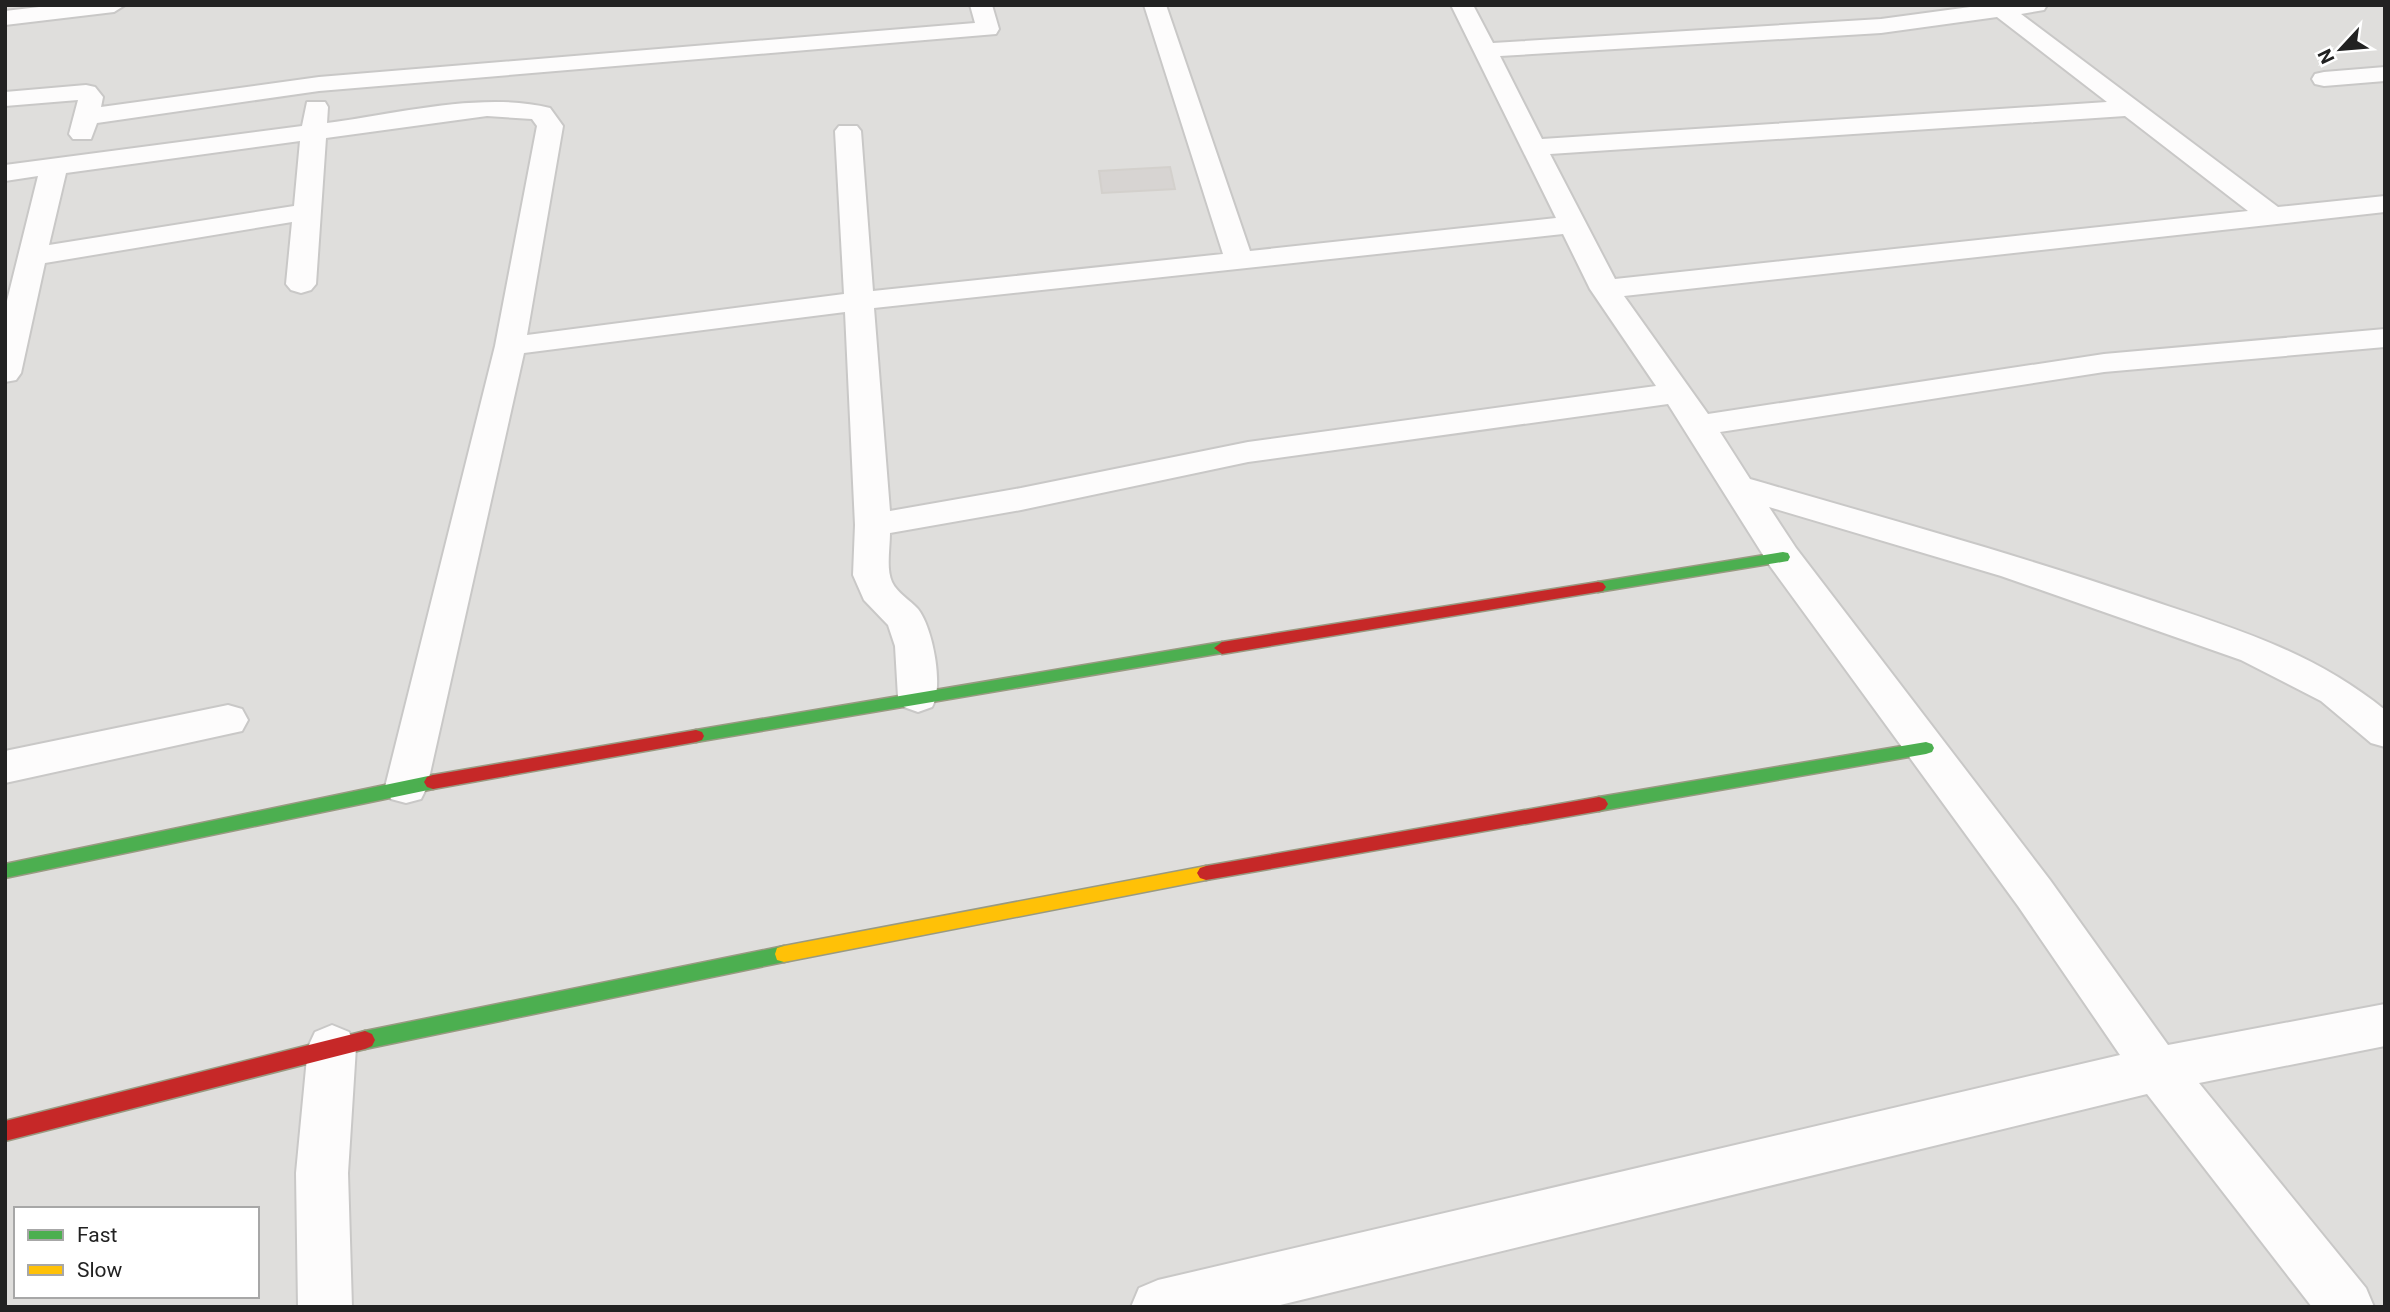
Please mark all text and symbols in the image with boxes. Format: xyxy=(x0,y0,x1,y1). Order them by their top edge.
north arrow xyxy=(2306,14,2376,84)
text: N xyxy=(2313,45,2339,67)
legend xyxy=(14,1207,259,1298)
text: Fast xyxy=(77,1223,118,1247)
text: Slow xyxy=(77,1258,123,1282)

